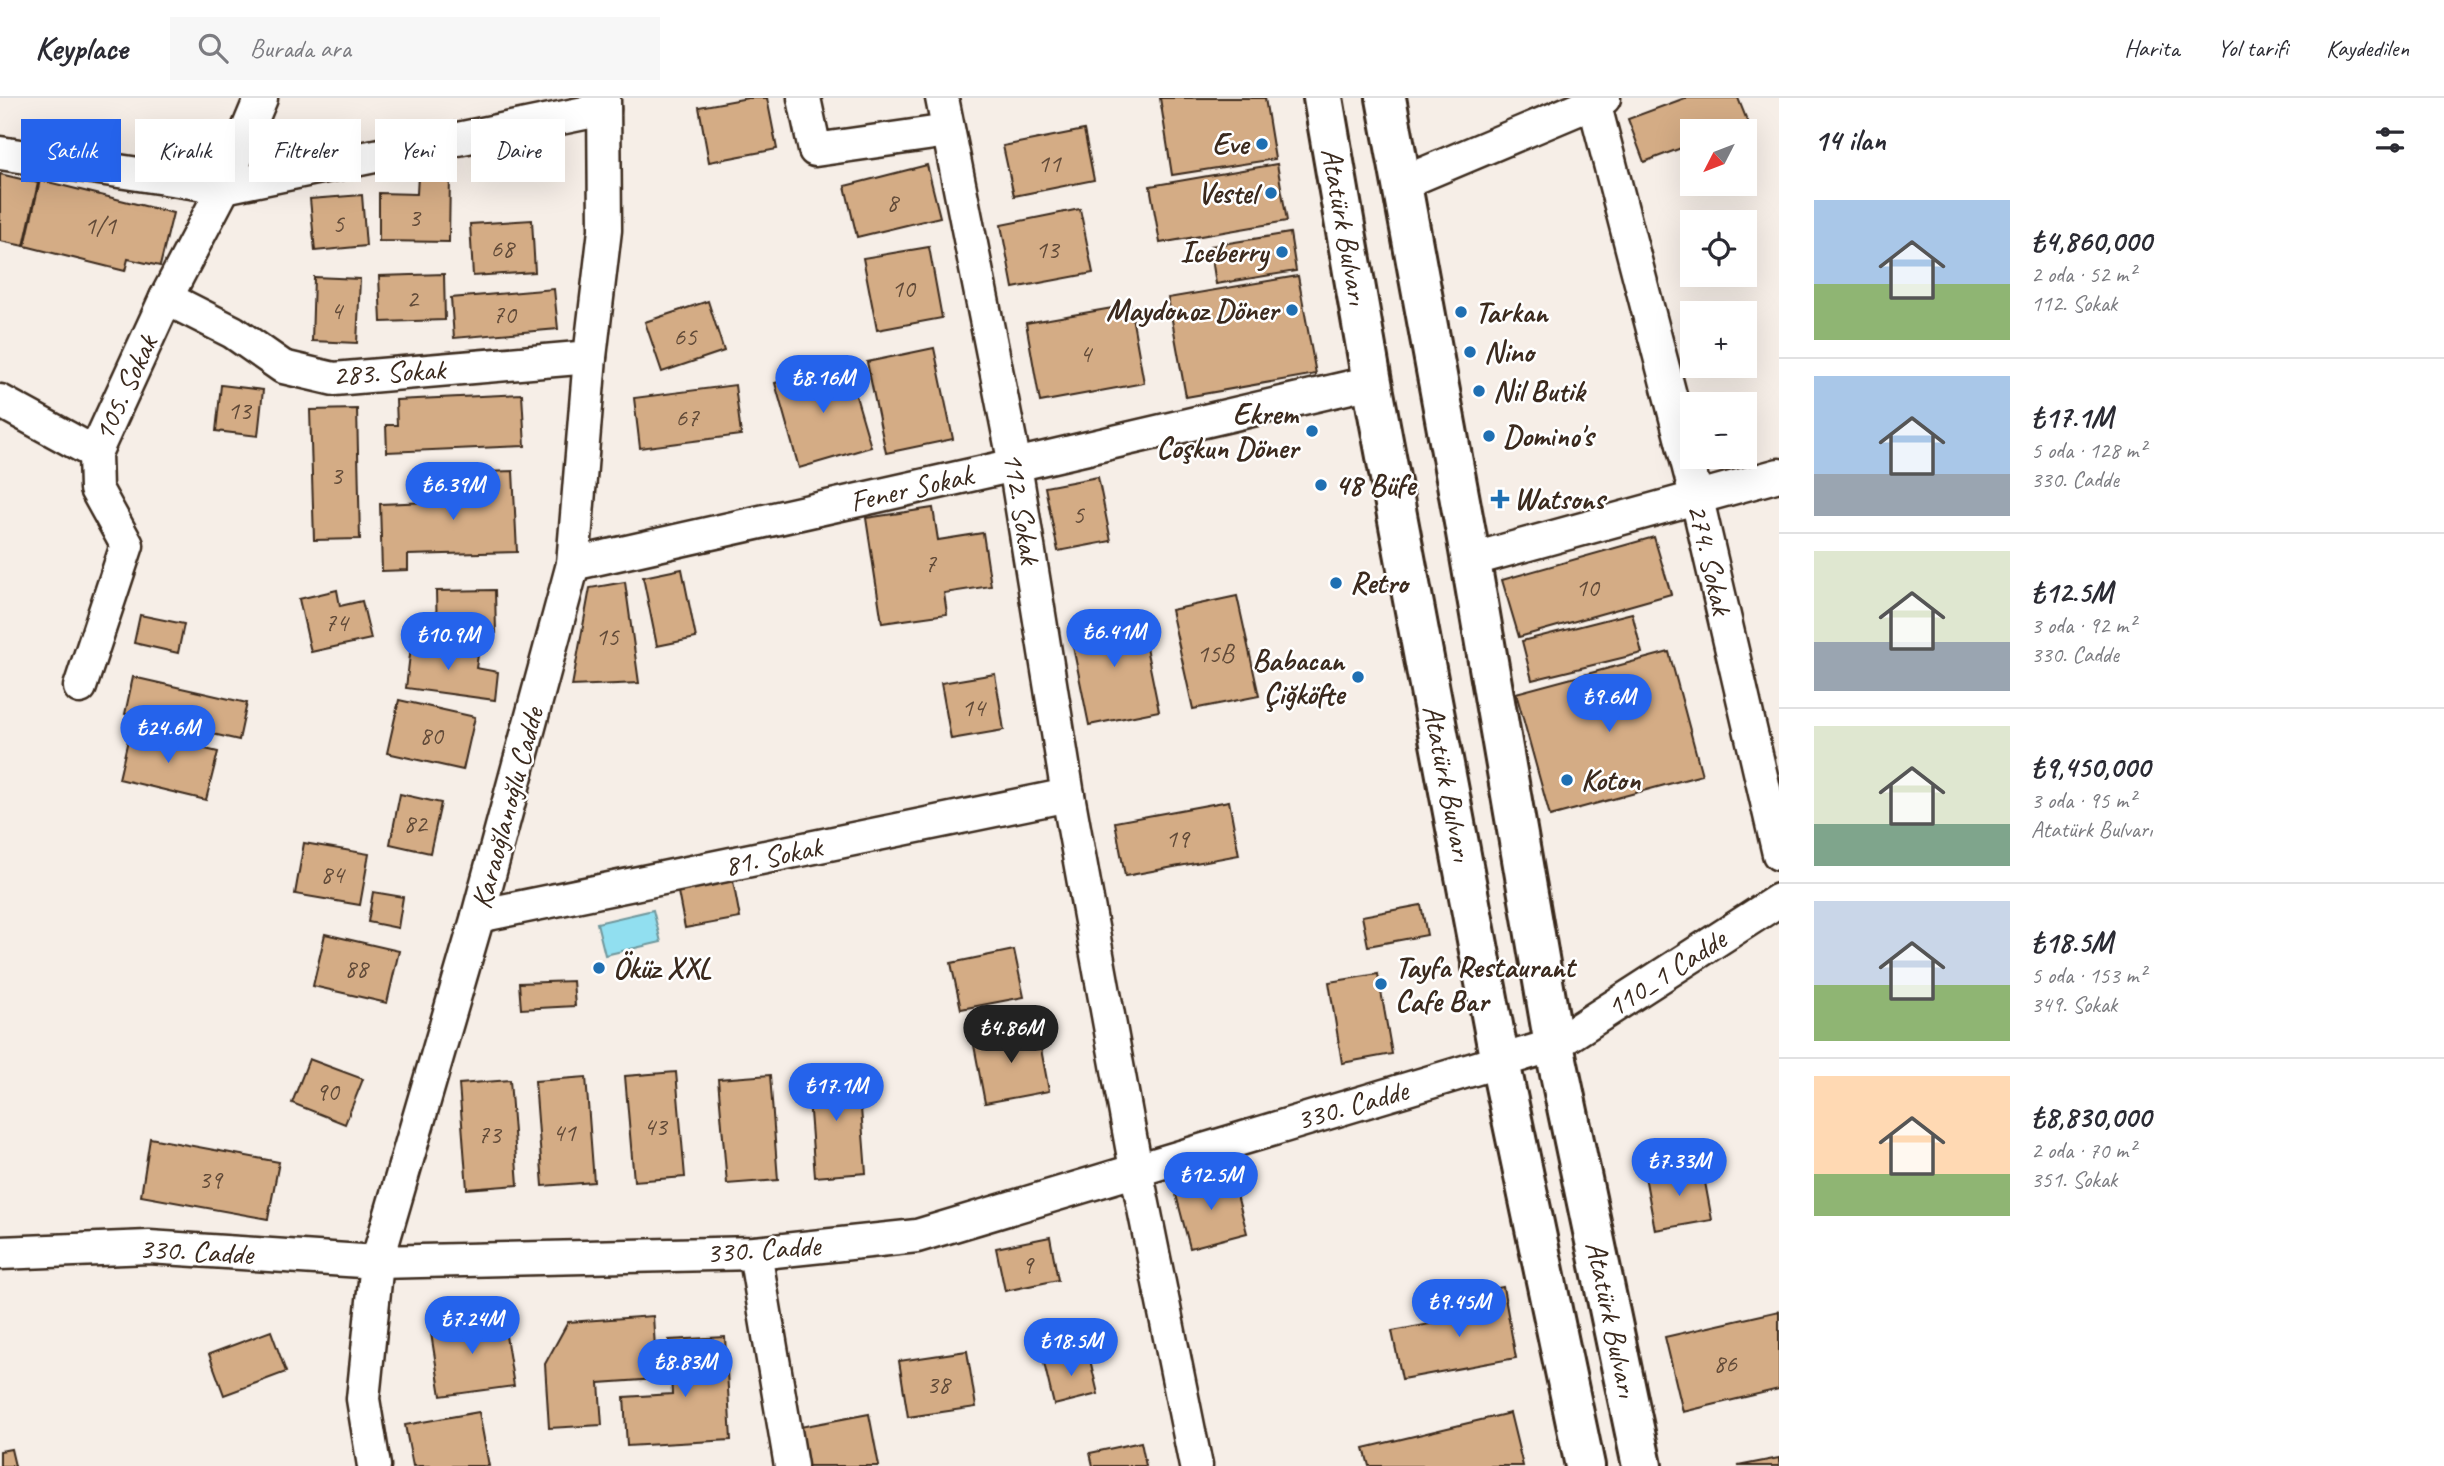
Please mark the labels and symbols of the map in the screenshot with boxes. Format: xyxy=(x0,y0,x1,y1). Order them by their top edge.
north arrow xyxy=(1680,119,1757,196)
place label: Eve xyxy=(1212,125,1251,163)
marker: Eve xyxy=(1254,136,1270,152)
street label: Atatürk Bulvarı xyxy=(1313,145,1378,309)
house number: 11 xyxy=(1037,147,1062,180)
place label: Vestel xyxy=(1197,174,1263,212)
marker: Vestel xyxy=(1263,185,1279,201)
house number: 8 xyxy=(886,186,900,219)
house number: 3 xyxy=(408,201,422,234)
house number: 5 xyxy=(332,207,345,240)
house number: 1/1 xyxy=(84,209,117,242)
house number: 68 xyxy=(490,232,516,265)
house number: 13 xyxy=(1035,233,1061,266)
place label: Iceberry xyxy=(1180,233,1271,272)
marker: Iceberry xyxy=(1274,244,1290,260)
house number: 10 xyxy=(891,272,917,305)
house number: 2 xyxy=(406,282,420,315)
place label: Maydonoz Döner xyxy=(1106,291,1281,329)
place label: Tarkan xyxy=(1475,293,1550,331)
house number: 4 xyxy=(330,294,344,327)
house number: 70 xyxy=(492,298,518,331)
marker: Maydonoz Döner xyxy=(1284,302,1300,318)
marker: Tarkan xyxy=(1453,304,1469,320)
house number: 65 xyxy=(673,320,698,353)
street label: 105. Sokak xyxy=(84,327,167,447)
place label: Nino xyxy=(1484,333,1537,371)
house number: 4 xyxy=(1079,337,1093,370)
marker: Nino xyxy=(1462,344,1478,360)
street label: 283. Sokak xyxy=(332,350,448,394)
pin: ₺8.16M xyxy=(766,356,880,415)
place label: Nil Butik xyxy=(1493,372,1587,410)
marker: Nil Butik xyxy=(1471,383,1487,399)
house number: 13 xyxy=(227,394,253,427)
place label: Ekrem Coşkun Döner xyxy=(1156,395,1301,467)
house number: 67 xyxy=(675,401,700,434)
place label: Domino's xyxy=(1503,417,1597,455)
marker: Ekrem Coşkun Döner xyxy=(1304,423,1320,439)
marker: Domino's xyxy=(1481,428,1497,444)
street label: 112. Sokak xyxy=(994,449,1050,569)
street label: Fener Sokak xyxy=(846,455,978,521)
house number: 3 xyxy=(330,459,344,492)
pin: ₺6.39M xyxy=(396,462,510,522)
place label: 48 Büfe xyxy=(1335,466,1418,504)
marker: 48 Büfe xyxy=(1313,477,1329,493)
place label: Watsons xyxy=(1514,480,1608,518)
marker: Watsons xyxy=(1492,491,1508,507)
house number: 5 xyxy=(1072,498,1085,531)
street label: 274. Sokak xyxy=(1679,500,1742,620)
house number: 7 xyxy=(924,547,937,580)
place label: Retro xyxy=(1350,564,1411,602)
house number: 10 xyxy=(1575,571,1601,604)
marker: Retro xyxy=(1328,575,1344,591)
house number: 74 xyxy=(324,606,350,639)
pin: ₺6.41M xyxy=(1057,610,1171,669)
pin: ₺10.9M xyxy=(391,612,505,672)
house number: 15 xyxy=(595,620,620,653)
house number: 15B xyxy=(1197,637,1235,670)
place label: Babacan Çiğköfte xyxy=(1252,641,1347,713)
marker: Babacan Çiğköfte xyxy=(1350,669,1366,685)
pin: ₺9.6M xyxy=(1560,674,1658,734)
house number: 14 xyxy=(961,691,987,724)
street label: Karaoğlanoğlu Cadde xyxy=(462,701,553,913)
street label: Atatürk Bulvarı xyxy=(1414,702,1482,866)
pin: ₺24.6M xyxy=(111,706,225,765)
house number: 80 xyxy=(419,719,445,752)
place label: Koton xyxy=(1581,761,1641,799)
marker: Koton xyxy=(1559,772,1575,788)
house number: 82 xyxy=(403,807,429,840)
house number: 19 xyxy=(1165,822,1191,855)
street label: 81. Sokak xyxy=(721,827,827,885)
house number: 84 xyxy=(320,858,346,891)
street label: 110_1 Cadde xyxy=(1599,919,1735,1026)
place label: Tayfa Restaurant Cafe Bar xyxy=(1395,948,1578,1020)
place label: Öküz XXL xyxy=(613,949,712,987)
house number: 88 xyxy=(344,952,370,985)
marker: Öküz XXL xyxy=(591,960,607,976)
marker: Tayfa Restaurant Cafe Bar xyxy=(1373,976,1389,992)
pin: ₺4.86M xyxy=(954,1006,1068,1065)
pin: ₺17.1M xyxy=(779,1063,893,1123)
street label: 330. Cadde xyxy=(1292,1070,1414,1139)
house number: 90 xyxy=(315,1075,341,1108)
house number: 43 xyxy=(643,1110,669,1143)
house number: 41 xyxy=(552,1116,577,1149)
house number: 73 xyxy=(477,1118,503,1151)
pin: ₺7.33M xyxy=(1622,1138,1736,1198)
pin: ₺12.5M xyxy=(1154,1152,1268,1212)
house number: 39 xyxy=(198,1163,224,1196)
street label: 330. Cadde xyxy=(705,1226,824,1272)
street label: 330. Cadde xyxy=(138,1229,256,1273)
street label: Atatürk Bulvarı xyxy=(1577,1238,1647,1402)
house number: 9 xyxy=(1021,1248,1035,1281)
pin: ₺9.45M xyxy=(1402,1280,1516,1339)
pin: ₺7.24M xyxy=(415,1296,529,1356)
pin: ₺18.5M xyxy=(1014,1318,1128,1378)
pin: ₺8.83M xyxy=(628,1340,742,1399)
house number: 86 xyxy=(1713,1347,1738,1380)
house number: 38 xyxy=(926,1368,952,1401)

